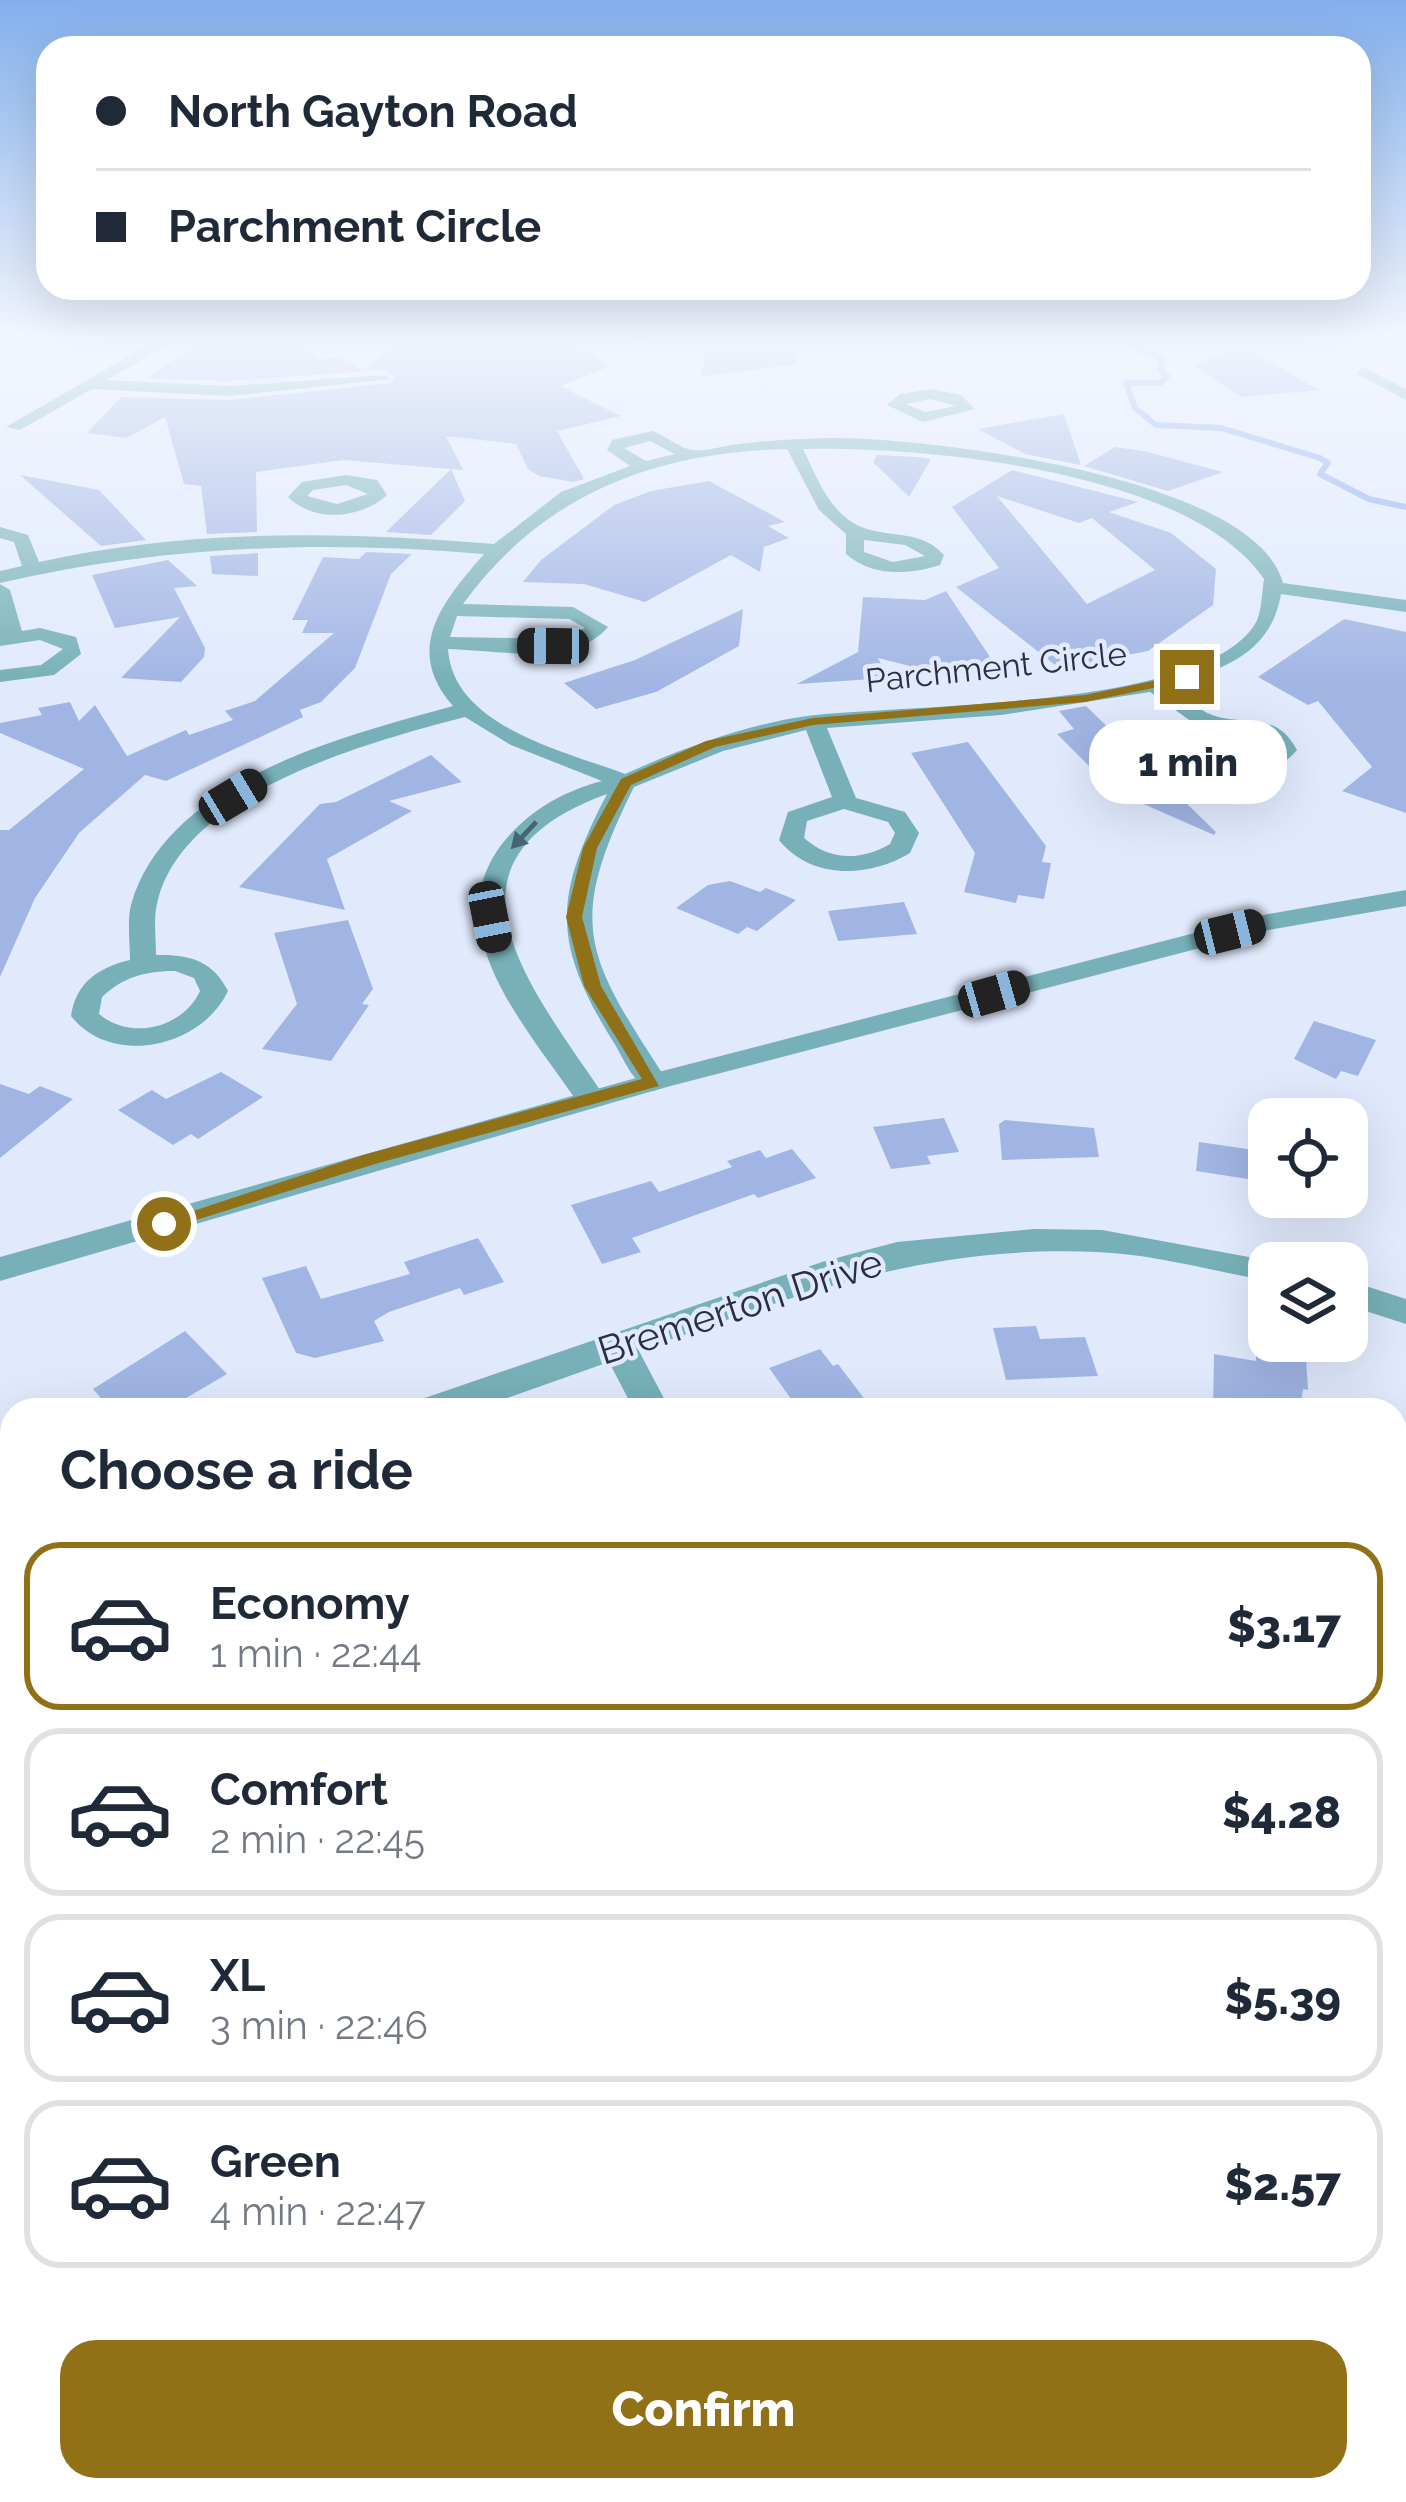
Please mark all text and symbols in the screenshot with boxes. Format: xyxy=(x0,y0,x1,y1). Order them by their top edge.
text: North Gayton Road xyxy=(168,85,578,138)
text: Parchment Circle xyxy=(168,200,541,253)
car xyxy=(517,627,589,665)
street label: Parchment Circle xyxy=(864,634,1128,700)
route end xyxy=(1160,650,1214,704)
callout: 1 min xyxy=(1088,719,1286,803)
text: 1 min xyxy=(1138,739,1238,785)
car xyxy=(193,763,273,831)
one-way arrow xyxy=(511,821,538,850)
car xyxy=(465,878,515,956)
car xyxy=(1191,906,1269,958)
car xyxy=(954,967,1034,1021)
map controls xyxy=(1248,1098,1368,1362)
button: locate xyxy=(1248,1098,1368,1218)
route start xyxy=(137,1197,191,1251)
street label: Bremerton Drive xyxy=(592,1238,888,1374)
button: layers xyxy=(1248,1242,1368,1362)
text: Choose a ride xyxy=(60,1438,413,1502)
icon: car xyxy=(66,1572,174,1680)
text: Economy xyxy=(210,1577,410,1630)
text: $3.17 xyxy=(1227,1600,1341,1653)
text: 1 min · 22:44 xyxy=(210,1630,422,1676)
icon: car xyxy=(66,1758,174,1866)
text: Comfort xyxy=(210,1763,388,1816)
text: $4.28 xyxy=(1222,1786,1341,1839)
text: 2 min · 22:45 xyxy=(210,1816,425,1862)
icon: car xyxy=(66,1944,174,2052)
text: XL xyxy=(210,1949,265,2002)
text: $5.39 xyxy=(1224,1972,1341,2025)
text: 3 min · 22:46 xyxy=(210,2002,428,2048)
icon: car xyxy=(66,2130,174,2238)
text: Green xyxy=(210,2135,341,2188)
text: $2.57 xyxy=(1224,2158,1341,2211)
text: 4 min · 22:47 xyxy=(210,2188,426,2234)
button: Confirm xyxy=(60,2340,1347,2478)

